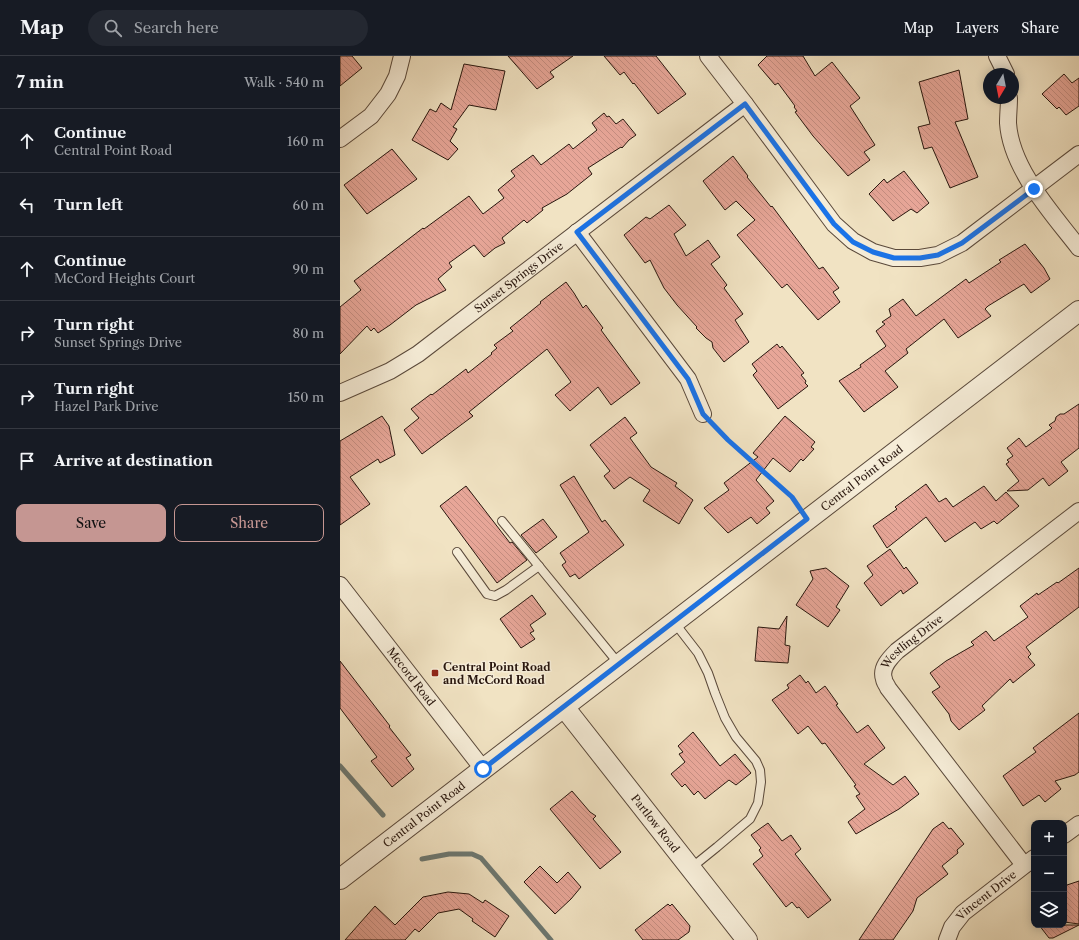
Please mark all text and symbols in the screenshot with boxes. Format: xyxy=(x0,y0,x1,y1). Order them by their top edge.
search box xyxy=(88,10,368,46)
text: Map xyxy=(20,16,64,39)
icon: search xyxy=(102,17,124,39)
text: Search here xyxy=(134,18,219,37)
text: Map xyxy=(903,19,933,37)
text: Layers xyxy=(955,19,999,37)
text: Share xyxy=(1021,19,1059,37)
north arrow xyxy=(983,68,1019,104)
text: 7 min xyxy=(16,72,64,92)
text: Walk · 540 m xyxy=(244,74,324,90)
text: Continue xyxy=(54,123,126,142)
icon: ahead xyxy=(16,130,38,152)
text: 160 m xyxy=(287,133,324,149)
text: Central Point Road xyxy=(54,142,172,158)
route end xyxy=(1025,180,1043,198)
icon: left xyxy=(16,194,38,216)
text: Turn left xyxy=(54,195,123,214)
text: 60 m xyxy=(293,197,324,213)
street label: Sunset Springs Drive xyxy=(471,239,566,316)
text: Continue xyxy=(54,251,126,270)
icon: ahead xyxy=(16,258,38,280)
text: 90 m xyxy=(293,261,324,277)
text: McCord Heights Court xyxy=(54,270,195,286)
text: Turn right xyxy=(54,315,134,334)
icon: right xyxy=(16,322,38,344)
text: 80 m xyxy=(292,325,324,341)
text: Sunset Springs Drive xyxy=(54,334,182,350)
text: Turn right xyxy=(54,379,134,398)
icon: right xyxy=(16,386,38,408)
text: 150 m xyxy=(288,389,324,405)
text: Hazel Park Drive xyxy=(54,398,158,414)
street label: Central Point Road xyxy=(818,442,906,514)
icon: arrive xyxy=(16,450,38,472)
text: Arrive at destination xyxy=(54,451,213,470)
button: Save xyxy=(16,504,166,542)
button: Share xyxy=(174,504,324,542)
street label: Westling Drive xyxy=(877,612,945,672)
street label: Mccord Road xyxy=(384,644,439,709)
place label: Central Point Road and McCord Road xyxy=(443,660,551,687)
marker: Central Point Road and McCord Road xyxy=(430,668,440,678)
route start xyxy=(474,760,492,778)
street label: Central Point Road xyxy=(380,778,468,850)
street label: Partlow Road xyxy=(628,792,683,856)
map controls xyxy=(1031,820,1067,928)
button: + xyxy=(1031,820,1067,856)
button: − xyxy=(1031,856,1067,892)
street label: Vincent Drive xyxy=(953,867,1019,924)
button: layers xyxy=(1031,892,1067,928)

